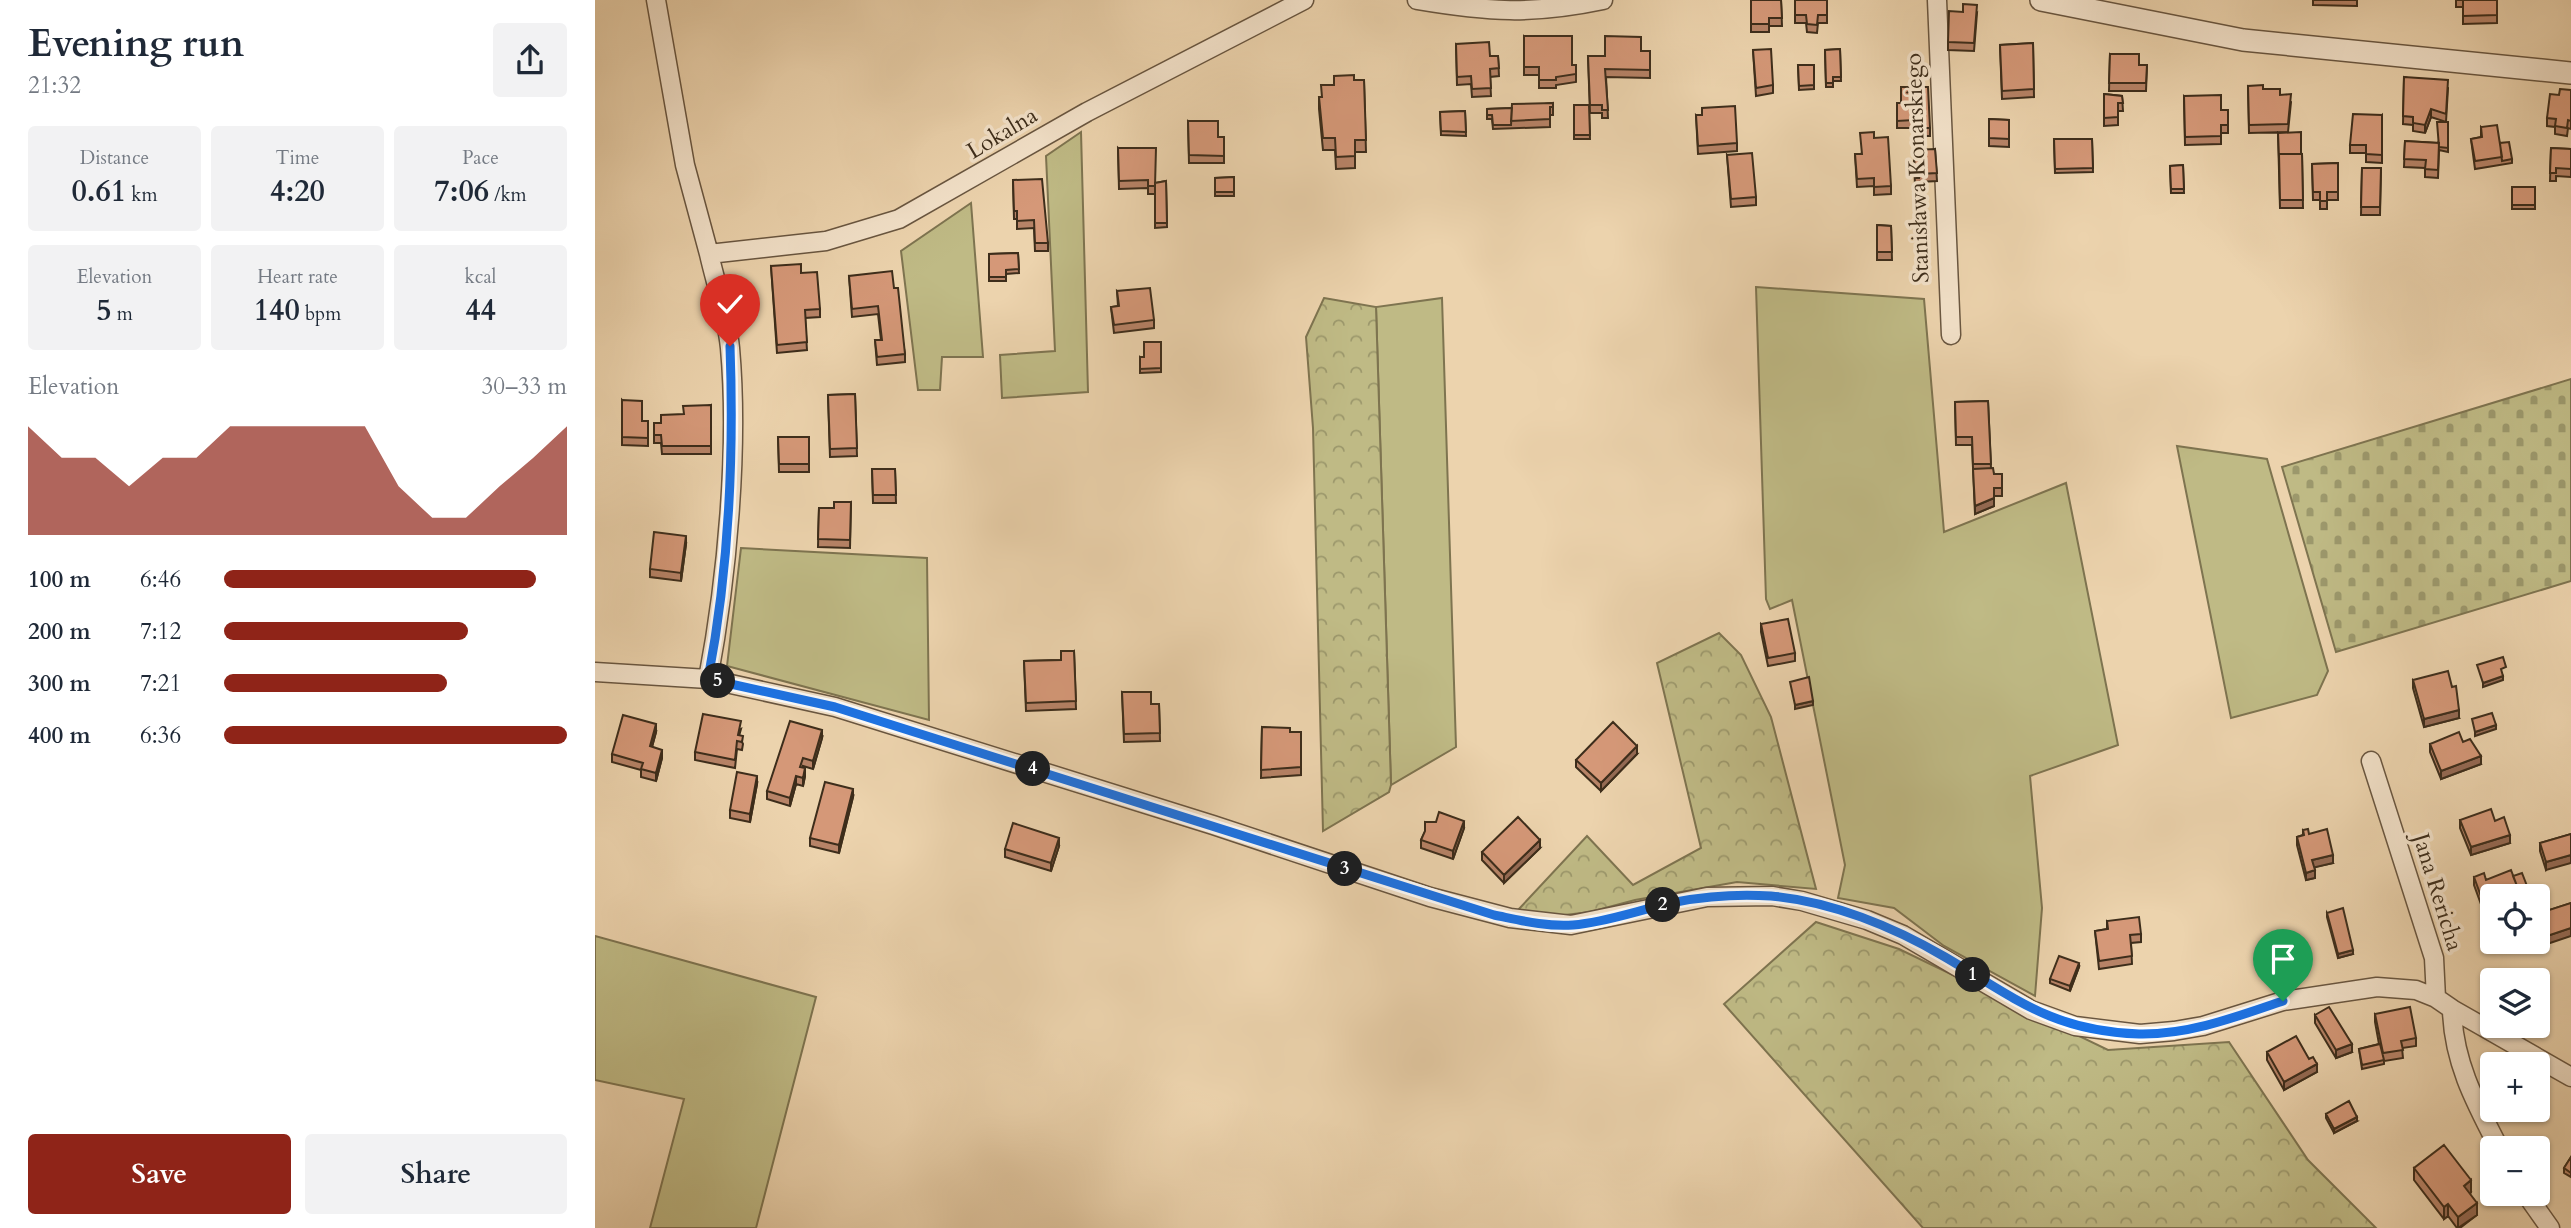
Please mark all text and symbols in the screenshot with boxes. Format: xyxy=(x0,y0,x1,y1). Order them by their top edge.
text: Evening run xyxy=(28,18,244,70)
button: share xyxy=(493,23,567,97)
street label: Stanisława Konarskiego xyxy=(1897,53,1937,283)
text: 21:32 xyxy=(28,70,81,101)
street label: Lokalna xyxy=(961,100,1043,166)
text: Distance xyxy=(80,145,149,171)
text: Time xyxy=(276,145,319,171)
text: Pace xyxy=(462,145,499,171)
text: 0.61 xyxy=(71,171,126,212)
text: 4:20 xyxy=(270,171,325,212)
text: 7:06 xyxy=(434,171,489,212)
text: km xyxy=(126,182,158,208)
text: /km xyxy=(489,182,527,208)
text: Elevation xyxy=(77,264,152,290)
text: Heart rate xyxy=(257,264,338,290)
text: kcal xyxy=(465,264,496,290)
pin xyxy=(700,274,760,346)
icon: check xyxy=(711,285,749,323)
text: 5 xyxy=(96,290,112,331)
text: 140 xyxy=(254,290,300,331)
text: 44 xyxy=(465,290,496,331)
text: m xyxy=(112,301,133,327)
text: bpm xyxy=(300,301,341,327)
text: Elevation xyxy=(28,371,119,402)
text: 30–33 m xyxy=(482,371,567,402)
text: 100 m xyxy=(28,564,91,595)
text: 6:46 xyxy=(140,564,181,595)
text: 200 m xyxy=(28,616,91,647)
text: 7:12 xyxy=(140,616,181,647)
pin: 5 xyxy=(701,664,735,698)
text: 5 xyxy=(713,667,722,693)
text: 300 m xyxy=(28,668,91,699)
text: 7:21 xyxy=(140,668,181,699)
text: 400 m xyxy=(28,720,91,751)
text: 6:36 xyxy=(140,720,181,751)
pin: 4 xyxy=(1015,752,1051,786)
text: 4 xyxy=(1028,755,1037,781)
street label: Jana Rericha xyxy=(2405,827,2471,955)
pin: 3 xyxy=(1327,852,1363,886)
text: 3 xyxy=(1340,855,1349,881)
map controls xyxy=(2480,884,2550,1206)
button: locate xyxy=(2480,884,2550,954)
pin: 2 xyxy=(1645,888,1681,922)
text: 2 xyxy=(1658,891,1667,917)
pin xyxy=(2253,929,2313,1001)
icon: arrive xyxy=(2264,940,2302,978)
pin: 1 xyxy=(1955,958,1991,992)
text: 1 xyxy=(1968,961,1977,987)
button: layers xyxy=(2480,968,2550,1038)
button: + xyxy=(2480,1052,2550,1122)
button: Save xyxy=(28,1134,291,1214)
button: Share xyxy=(305,1134,567,1214)
button: − xyxy=(2480,1136,2550,1206)

